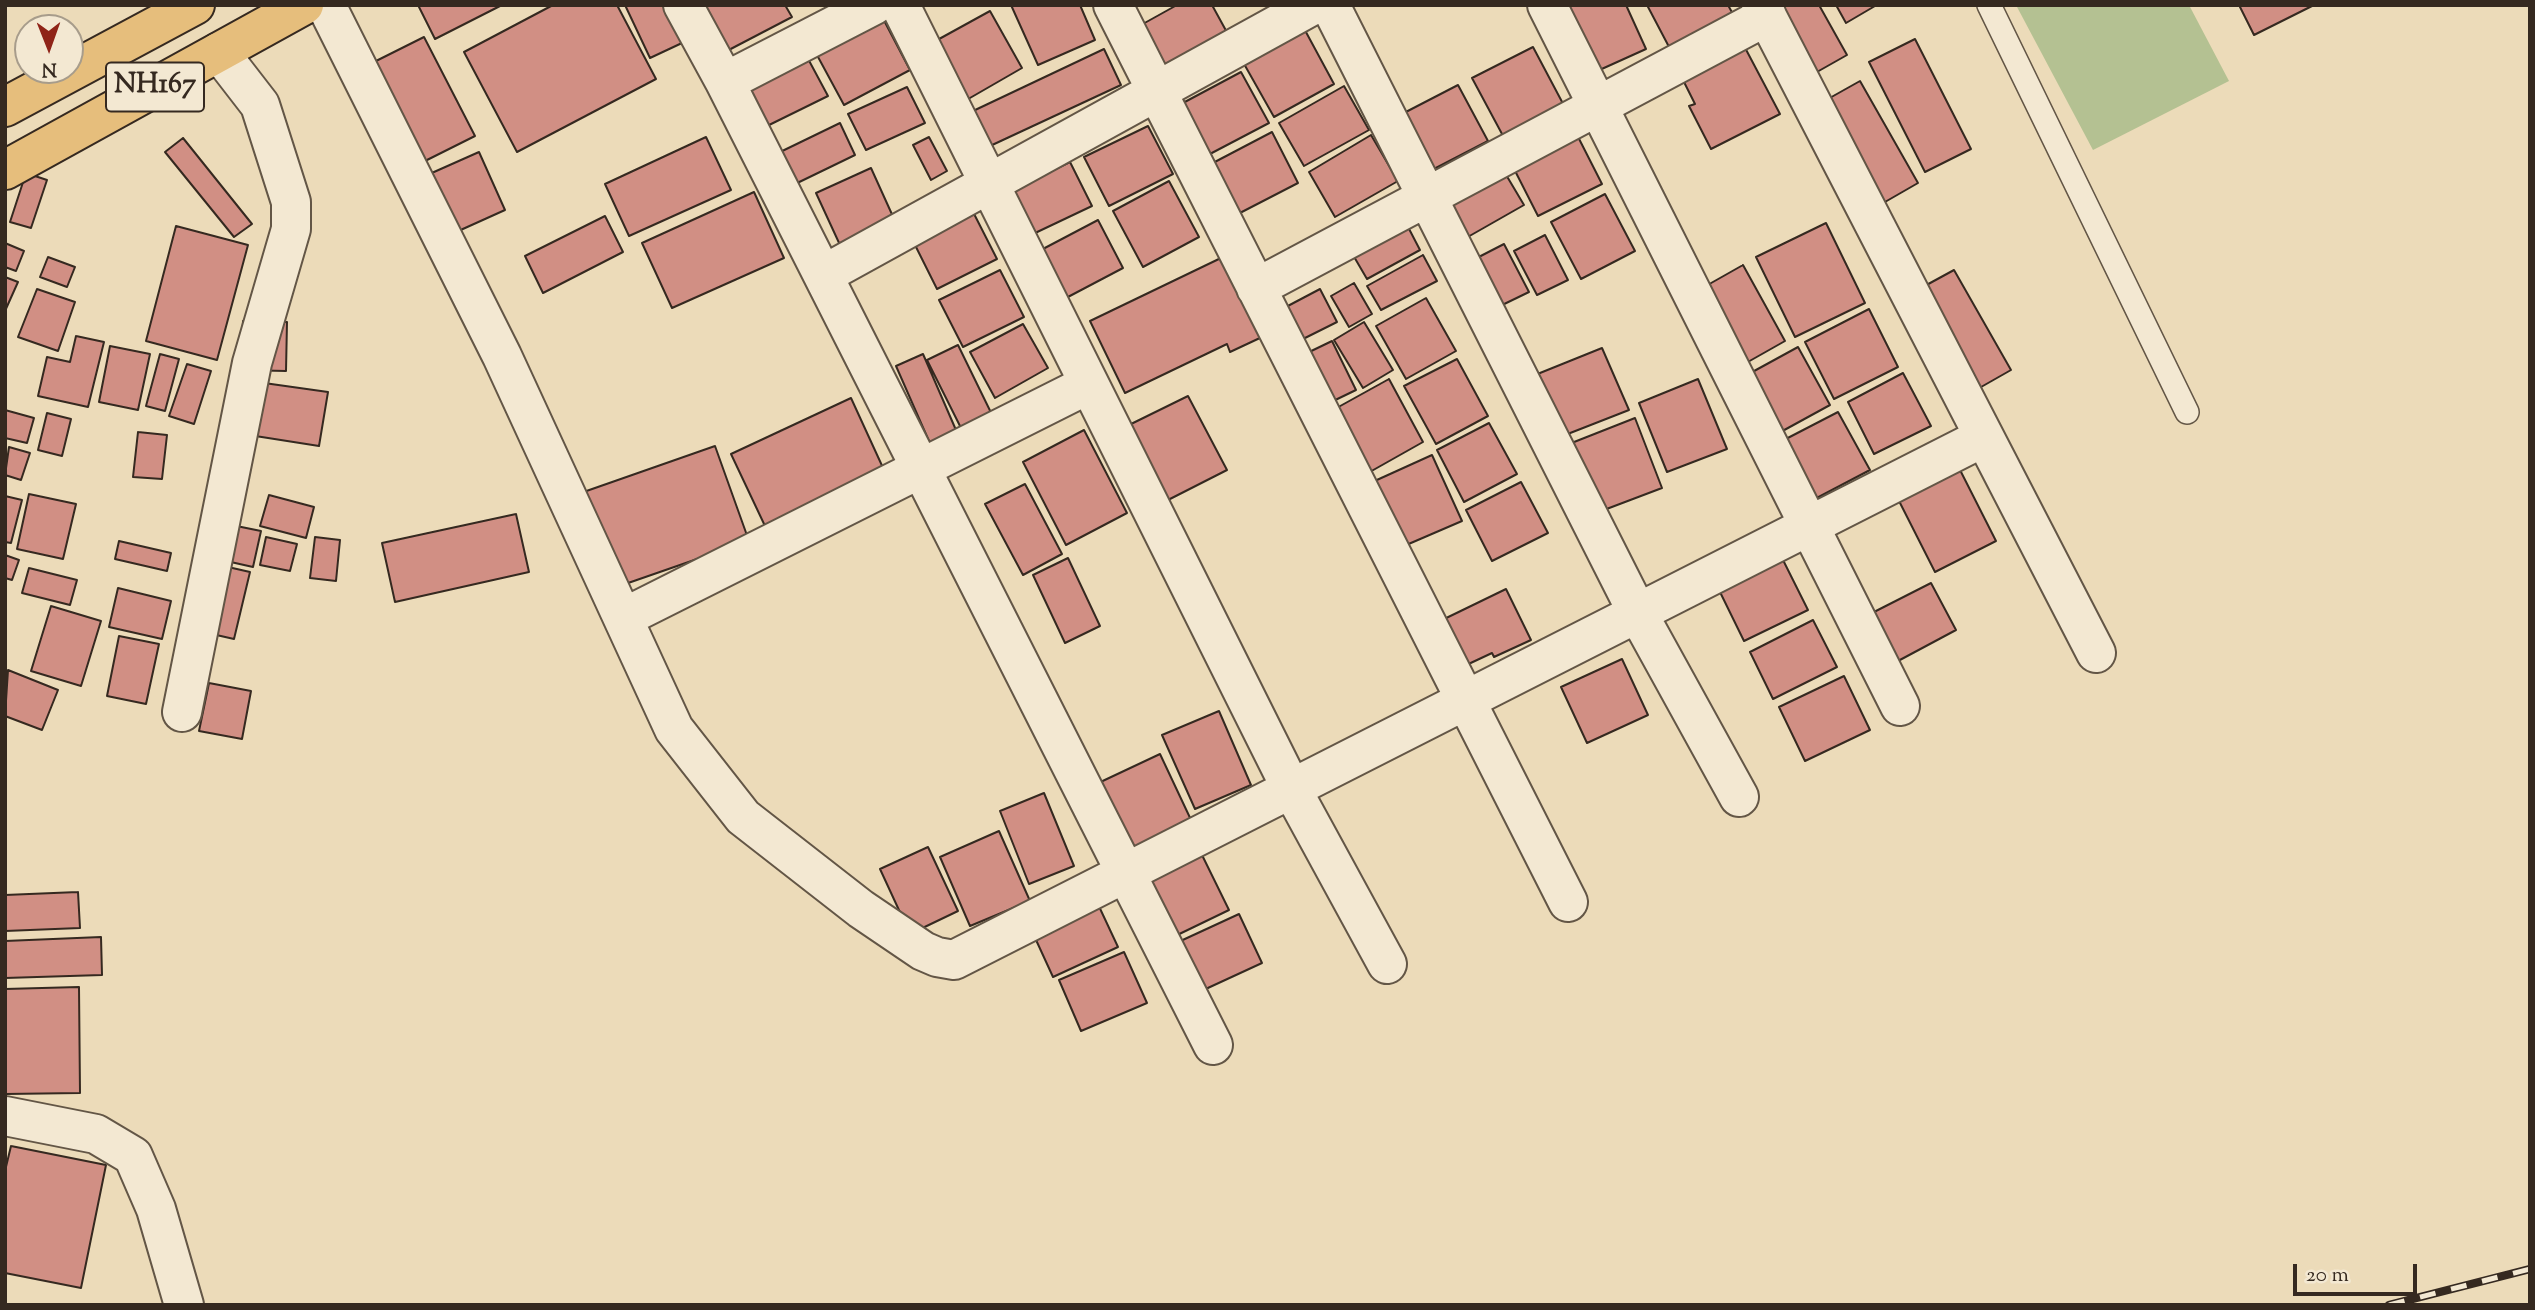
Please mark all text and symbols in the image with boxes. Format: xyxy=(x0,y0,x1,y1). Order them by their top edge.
north arrow xyxy=(14,14,84,84)
text: N xyxy=(42,55,57,82)
road number: NH167 xyxy=(106,62,204,112)
scale bar xyxy=(2297,1250,2421,1294)
text: 20 m xyxy=(2306,1261,2349,1291)

